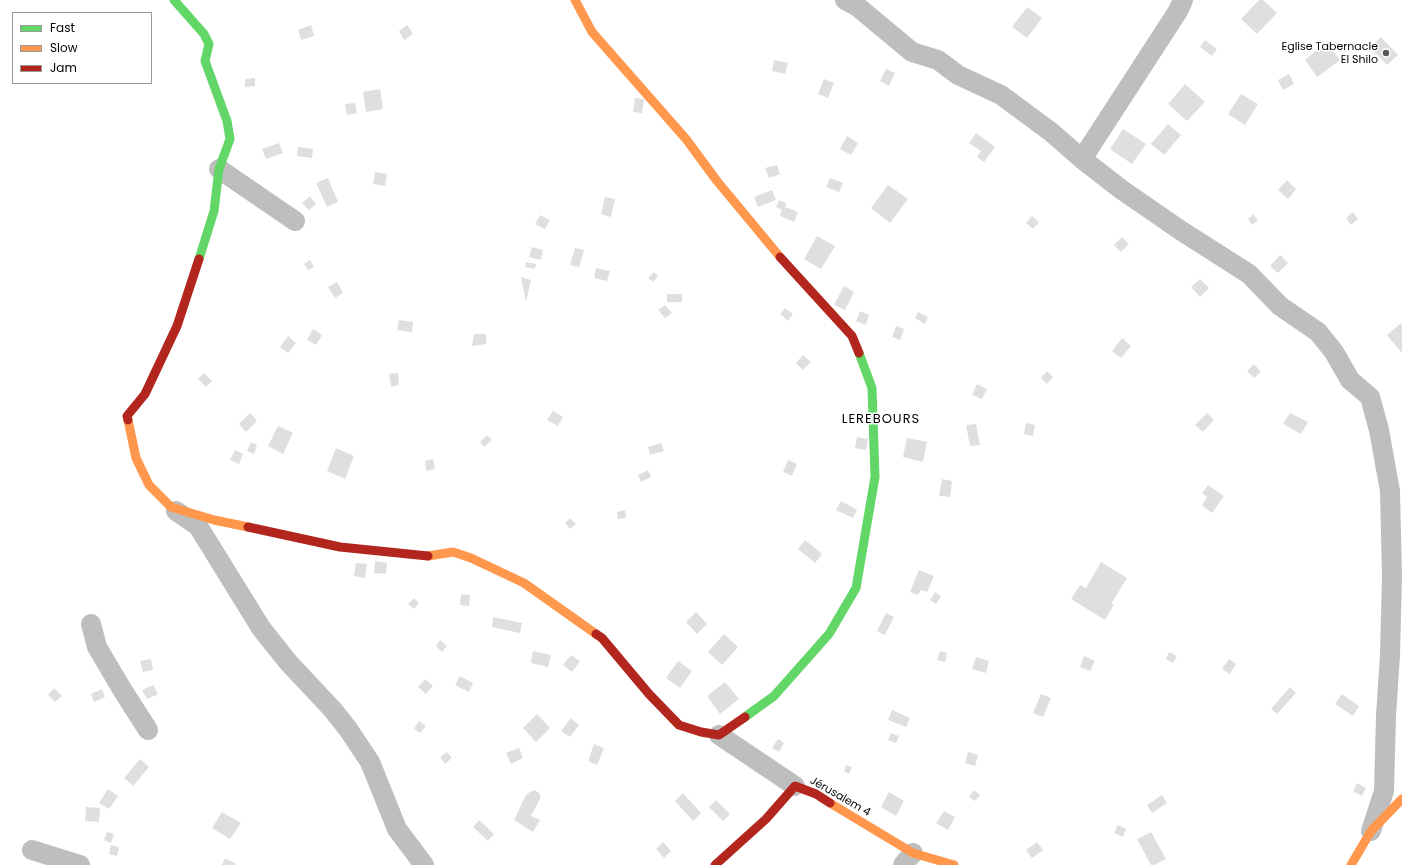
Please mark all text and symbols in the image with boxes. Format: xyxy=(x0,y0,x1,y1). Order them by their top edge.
legend xyxy=(12,12,152,84)
text: Fast xyxy=(50,19,75,36)
text: Slow xyxy=(50,39,78,56)
place label: Eglise Tabernacle El Shilo xyxy=(1282,40,1378,66)
marker: Eglise Tabernacle El Shilo xyxy=(1381,48,1391,58)
text: Jam xyxy=(50,59,77,76)
district label: LEREBOURS xyxy=(842,412,920,428)
street label: Jérusalem 4 xyxy=(807,774,873,820)

